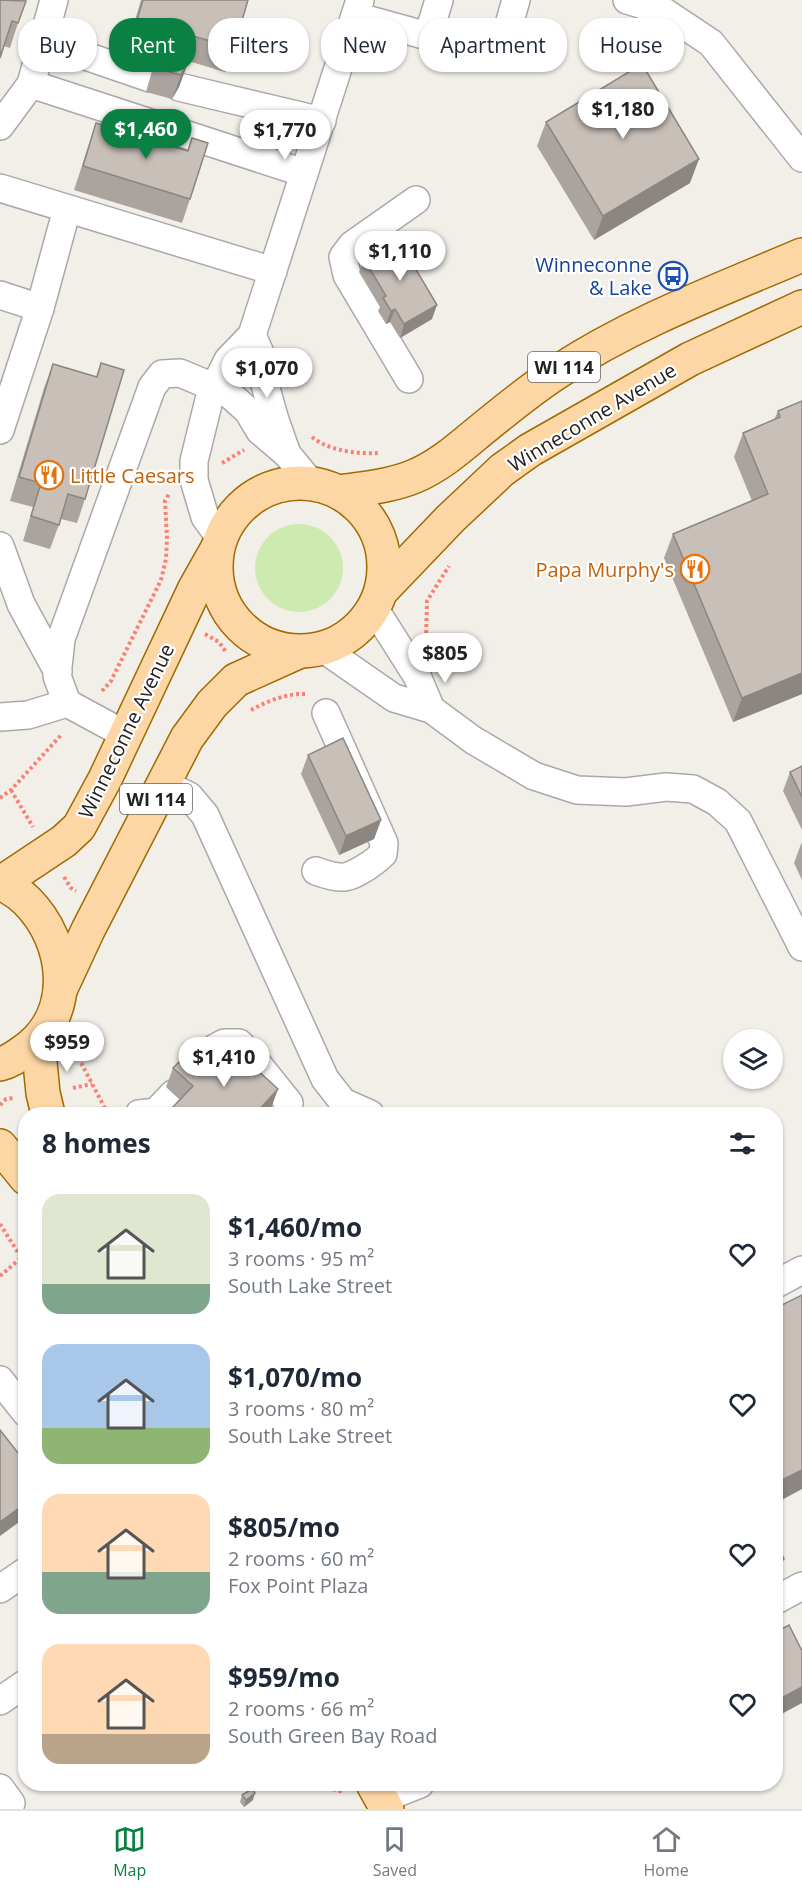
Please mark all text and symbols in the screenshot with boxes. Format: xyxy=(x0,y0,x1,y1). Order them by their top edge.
chip: Buy xyxy=(18,18,97,72)
chip: Rent xyxy=(109,18,196,72)
chip: Filters xyxy=(208,18,309,72)
chip: New xyxy=(321,18,407,72)
chip: Apartment xyxy=(419,18,567,72)
chip: House xyxy=(579,18,684,72)
pin: $1,180 xyxy=(574,89,672,140)
text: $1,180 xyxy=(592,95,654,122)
pin: $1,460 xyxy=(97,109,195,160)
pin: $1,770 xyxy=(236,110,334,161)
text: $1,460 xyxy=(115,115,177,142)
text: $1,770 xyxy=(254,116,316,143)
pin: $1,110 xyxy=(351,231,449,282)
text: $1,110 xyxy=(369,237,431,264)
place label: Winneconne & Lake xyxy=(535,251,652,301)
bus stop icon: Winneconne & Lake xyxy=(657,260,689,292)
pin: $1,070 xyxy=(218,348,316,399)
road number: WI 114 xyxy=(528,352,600,382)
text: $1,070 xyxy=(236,354,298,381)
street label: Winneconne Avenue xyxy=(503,356,681,478)
restaurant icon: Little Caesars xyxy=(33,459,65,491)
place label: Little Caesars xyxy=(70,462,195,489)
restaurant icon: Papa Murphy's xyxy=(679,553,711,585)
place label: Papa Murphy's xyxy=(535,556,674,583)
pin: $805 xyxy=(409,633,481,684)
street label: Winneconne Avenue xyxy=(72,639,180,823)
text: $805 xyxy=(422,639,468,666)
road number: WI 114 xyxy=(120,784,192,814)
pin: $959 xyxy=(31,1022,103,1073)
text: $959 xyxy=(44,1028,90,1055)
map controls xyxy=(723,1029,783,1089)
button: layers xyxy=(723,1029,783,1089)
pin: $1,410 xyxy=(175,1037,273,1088)
text: $1,410 xyxy=(193,1043,255,1070)
text: 8 homes xyxy=(42,1125,151,1161)
icon: filters xyxy=(726,1127,759,1160)
text: $1,460/mo xyxy=(228,1209,362,1245)
icon: home xyxy=(90,1218,162,1290)
icon: heart xyxy=(726,1238,759,1271)
text: 3 rooms · 95 m² xyxy=(228,1245,374,1272)
text: South Lake Street xyxy=(228,1272,392,1299)
text: $1,070/mo xyxy=(228,1359,362,1395)
icon: home xyxy=(90,1368,162,1440)
icon: heart xyxy=(726,1388,759,1421)
text: 3 rooms · 80 m² xyxy=(228,1395,374,1422)
text: South Lake Street xyxy=(228,1422,392,1449)
text: $805/mo xyxy=(228,1509,340,1545)
icon: home xyxy=(90,1518,162,1590)
icon: heart xyxy=(726,1538,759,1571)
text: 2 rooms · 60 m² xyxy=(228,1545,374,1572)
text: Fox Point Plaza xyxy=(228,1572,368,1599)
text: $959/mo xyxy=(228,1659,340,1695)
icon: home xyxy=(90,1668,162,1740)
icon: heart xyxy=(726,1688,759,1721)
text: 2 rooms · 66 m² xyxy=(228,1695,374,1722)
text: South Green Bay Road xyxy=(228,1722,437,1749)
tab: Map xyxy=(113,1823,146,1881)
tab: Saved xyxy=(373,1823,417,1881)
tab: Home xyxy=(644,1823,689,1881)

